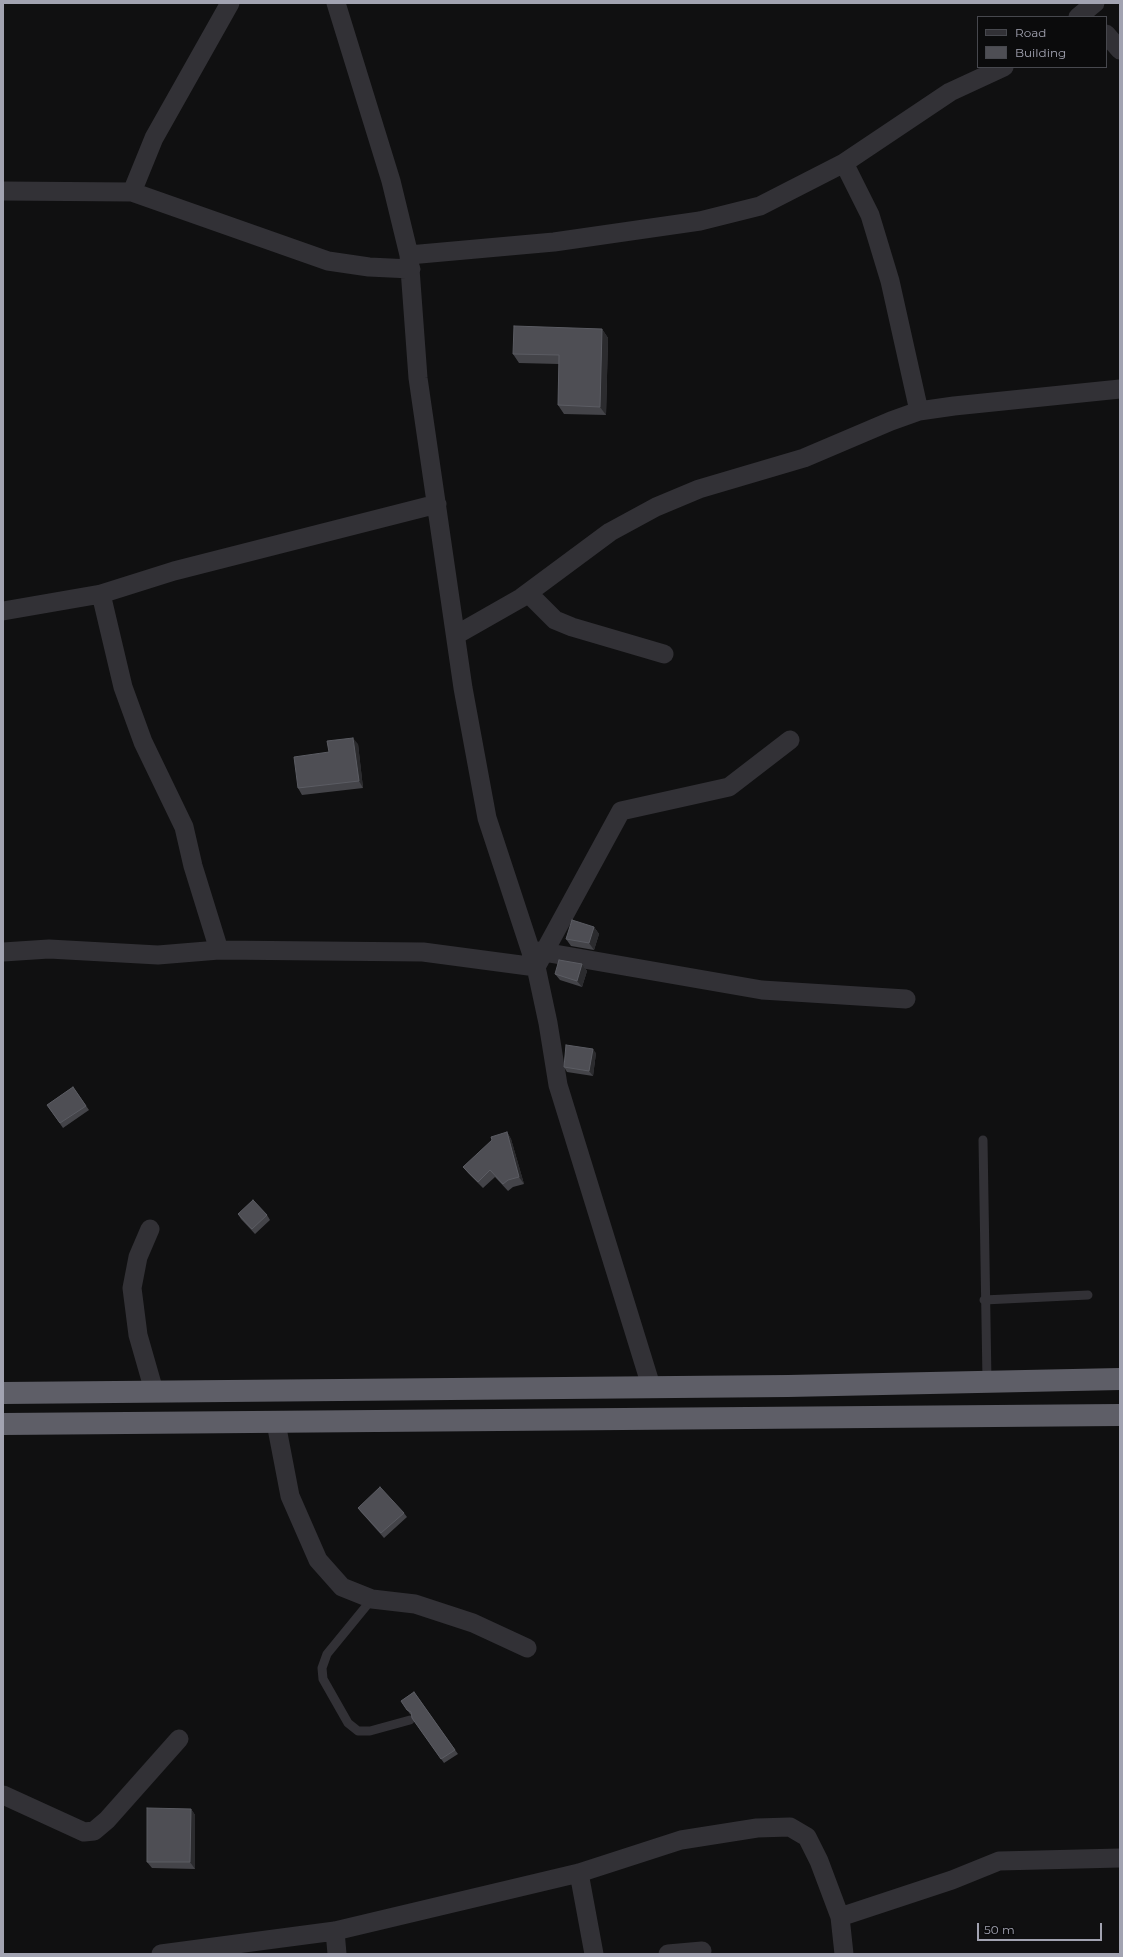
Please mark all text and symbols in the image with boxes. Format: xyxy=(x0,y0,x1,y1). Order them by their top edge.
legend xyxy=(977,16,1107,68)
text: Road xyxy=(1015,25,1046,40)
text: Building xyxy=(1015,45,1066,60)
scale bar xyxy=(979,1915,1104,1941)
text: 50 m xyxy=(984,1922,1015,1937)

